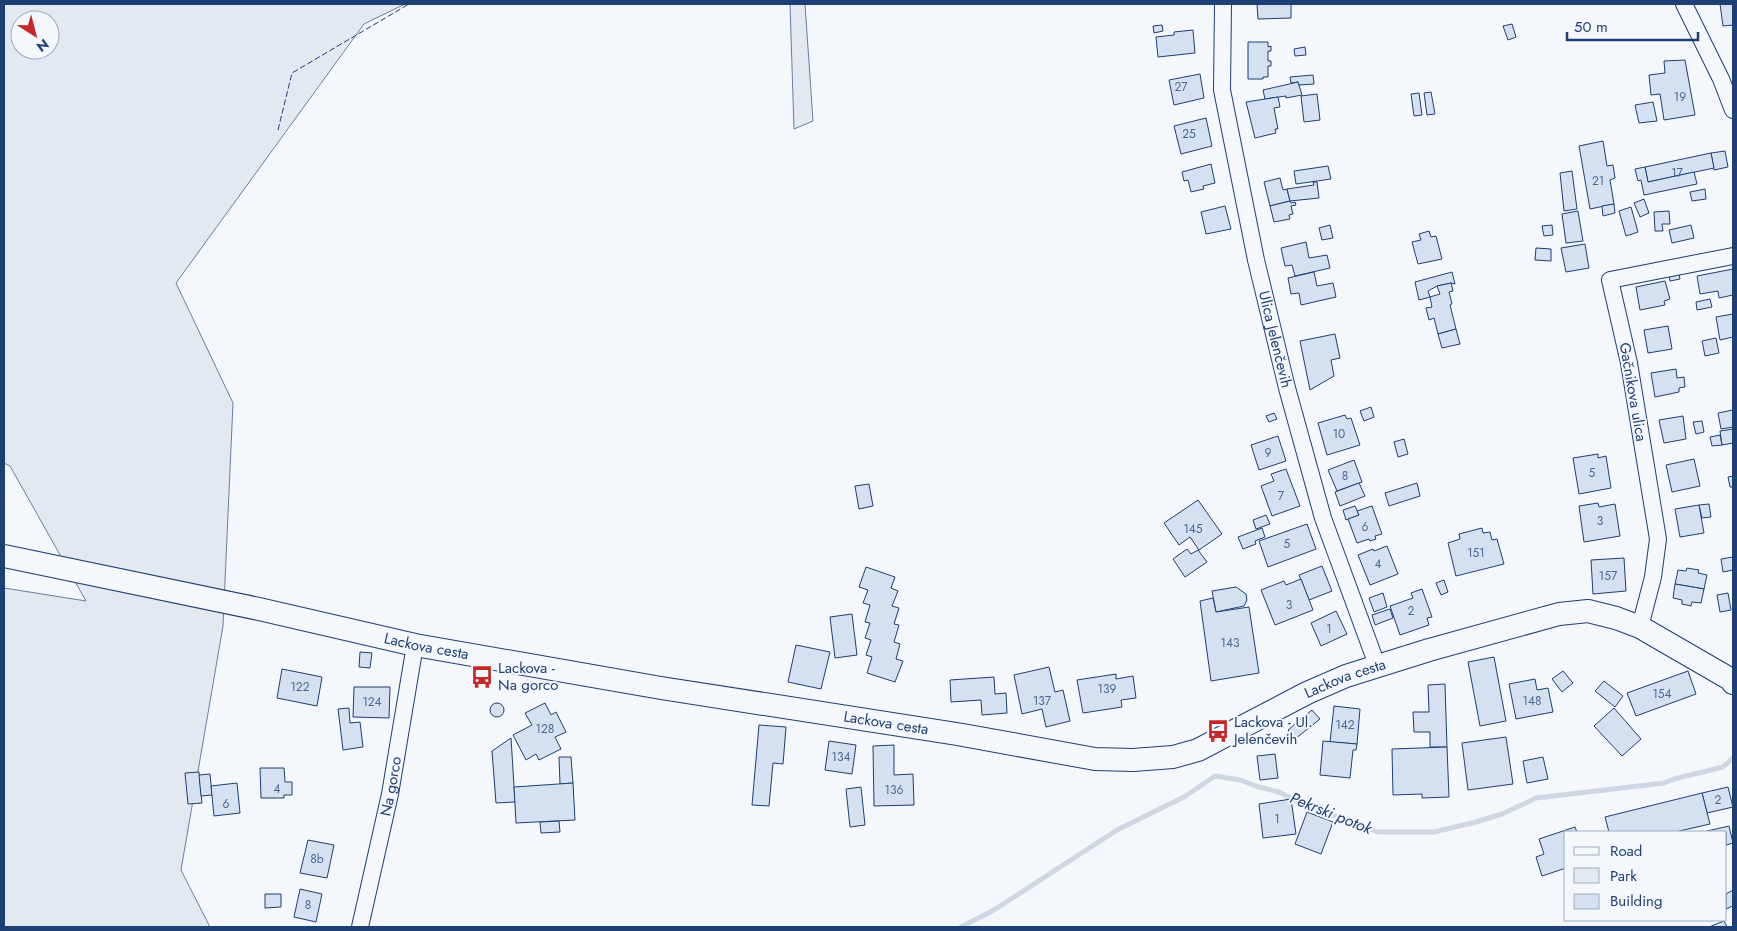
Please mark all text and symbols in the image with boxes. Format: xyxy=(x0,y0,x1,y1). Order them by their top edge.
north arrow xyxy=(10,10,60,60)
scale bar xyxy=(1567,10,1698,42)
text: 50 m xyxy=(1574,16,1608,38)
text: N xyxy=(32,34,53,57)
house number: 27 xyxy=(1174,78,1188,96)
house number: 19 xyxy=(1674,88,1686,106)
house number: 25 xyxy=(1182,125,1196,143)
house number: 17 xyxy=(1671,164,1684,182)
house number: 21 xyxy=(1592,172,1604,190)
street label: Ulica Jelenčevih xyxy=(1253,289,1298,390)
street label: Gačnikova ulica xyxy=(1613,341,1653,443)
house number: 10 xyxy=(1333,425,1345,443)
house number: 9 xyxy=(1265,444,1272,462)
house number: 5 xyxy=(1589,464,1596,482)
house number: 8 xyxy=(1342,467,1348,485)
house number: 7 xyxy=(1278,487,1285,505)
house number: 3 xyxy=(1597,512,1604,530)
house number: 6 xyxy=(1362,518,1369,536)
house number: 145 xyxy=(1183,520,1203,538)
house number: 5 xyxy=(1284,535,1291,553)
house number: 151 xyxy=(1467,544,1485,562)
house number: 4 xyxy=(1375,555,1382,573)
house number: 157 xyxy=(1599,567,1618,585)
house number: 3 xyxy=(1286,596,1293,614)
house number: 2 xyxy=(1408,602,1415,620)
house number: 1 xyxy=(1326,620,1332,638)
street label: Lackova cesta xyxy=(382,627,470,665)
house number: 143 xyxy=(1221,634,1240,652)
street label: Lackova cesta xyxy=(1301,653,1389,704)
place label: Lackova - Na gorco xyxy=(498,657,558,696)
bus stop icon: Lackova - Na gorco xyxy=(469,664,495,690)
house number: 122 xyxy=(290,678,310,696)
house number: 139 xyxy=(1098,680,1117,698)
house number: 154 xyxy=(1652,685,1672,703)
house number: 137 xyxy=(1033,692,1052,710)
house number: 148 xyxy=(1523,692,1541,710)
house number: 124 xyxy=(362,693,382,711)
street label: Lackova cesta xyxy=(842,706,930,740)
place label: Lackova - Ul. Jelenčevih xyxy=(1232,711,1313,750)
house number: 142 xyxy=(1335,716,1355,734)
bus stop icon: Lackova - Ul. Jelenčevih xyxy=(1205,718,1231,744)
house number: 128 xyxy=(536,720,554,738)
house number: 134 xyxy=(832,748,850,766)
street label: Na gorco xyxy=(374,755,407,818)
house number: 4 xyxy=(274,780,281,798)
house number: 136 xyxy=(885,781,904,799)
water label: Pekrski potok xyxy=(1287,786,1376,840)
house number: 2 xyxy=(1715,791,1722,809)
house number: 6 xyxy=(223,795,230,813)
house number: 1 xyxy=(1274,810,1280,828)
legend xyxy=(1564,831,1727,921)
text: Road xyxy=(1610,840,1642,862)
house number: 8b xyxy=(310,850,324,868)
text: Park xyxy=(1610,865,1637,887)
text: Building xyxy=(1610,890,1662,912)
house number: 8 xyxy=(305,896,311,914)

